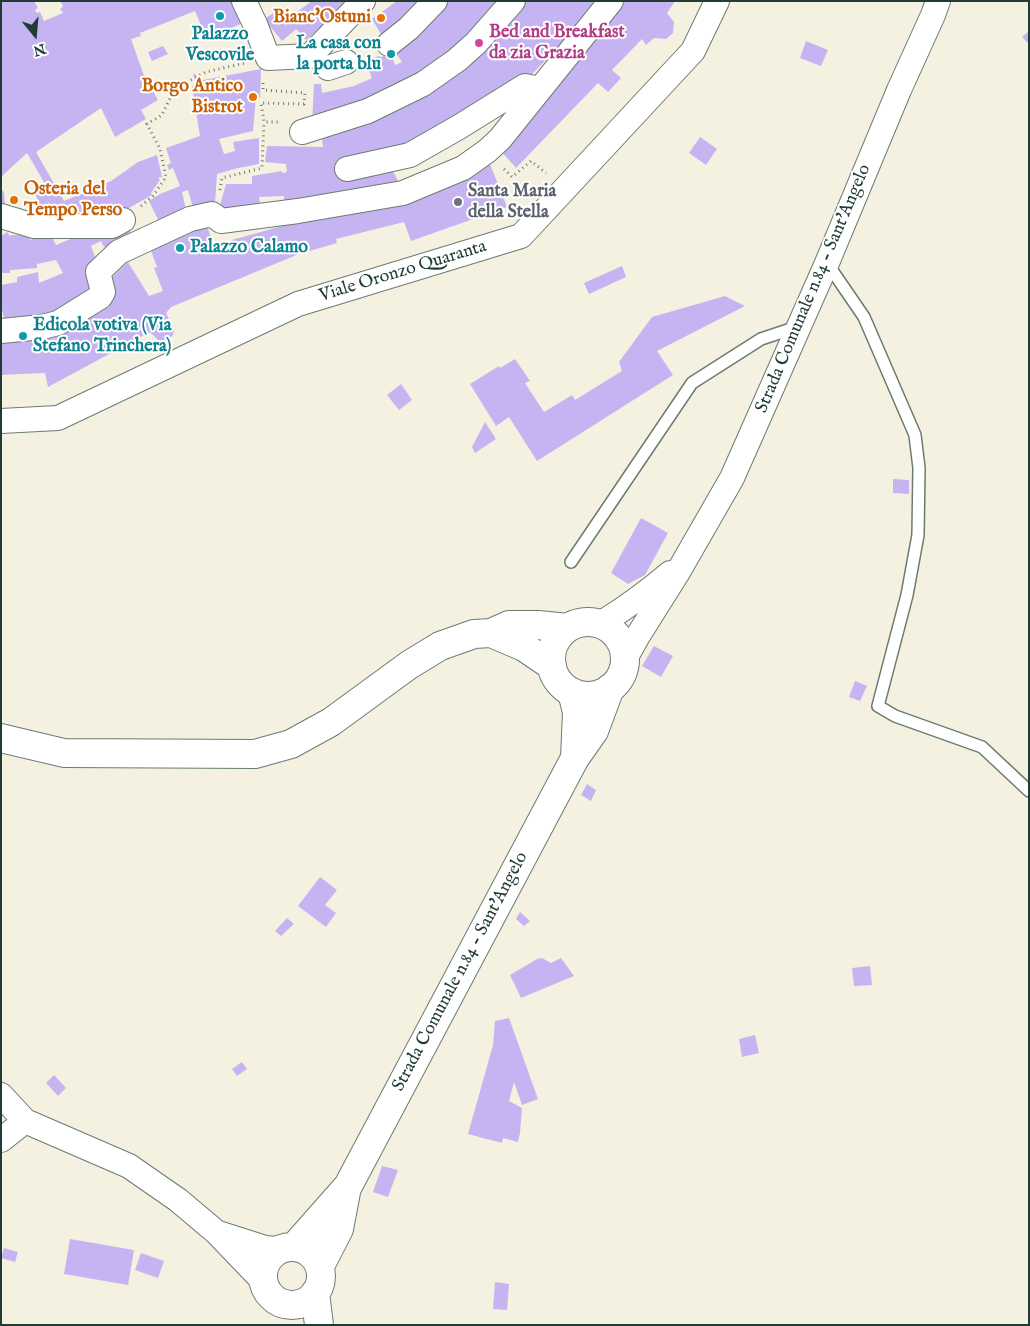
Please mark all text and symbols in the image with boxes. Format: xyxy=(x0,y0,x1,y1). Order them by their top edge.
place label: Bianc'Ostuni xyxy=(273,7,371,29)
north arrow xyxy=(10,10,60,60)
marker: Palazzo Vescovile xyxy=(214,10,226,22)
marker: Bianc'Ostuni xyxy=(375,12,387,24)
place label: Bed and Breakfast da zia Grazia xyxy=(489,22,625,64)
place label: Palazzo Vescovile xyxy=(186,24,254,66)
place label: La casa con la porta blu xyxy=(296,33,381,76)
marker: Bed and Breakfast da zia Grazia xyxy=(473,37,485,49)
text: N xyxy=(31,39,48,60)
marker: La casa con la porta blu xyxy=(385,48,397,60)
place label: Borgo Antico Bistrot xyxy=(141,76,243,118)
marker: Borgo Antico Bistrot xyxy=(247,91,259,103)
street label: Strada Comunale n.84 - Sant'Angelo xyxy=(752,161,876,417)
place label: Osteria del Tempo Perso xyxy=(24,179,122,222)
place label: Santa Maria della Stella xyxy=(468,181,556,223)
marker: Osteria del Tempo Perso xyxy=(8,194,20,206)
marker: Santa Maria della Stella xyxy=(452,196,464,208)
street label: Viale Oronzo Quaranta xyxy=(317,236,489,308)
place label: Palazzo Calamo xyxy=(190,237,308,259)
marker: Palazzo Calamo xyxy=(174,242,186,254)
place label: Edicola votiva (Via Stefano Trinchera) xyxy=(33,315,171,358)
marker: Edicola votiva (Via Stefano Trinchera) xyxy=(17,330,29,342)
street label: Strada Comunale n.84 - Sant'Angelo xyxy=(389,849,533,1095)

